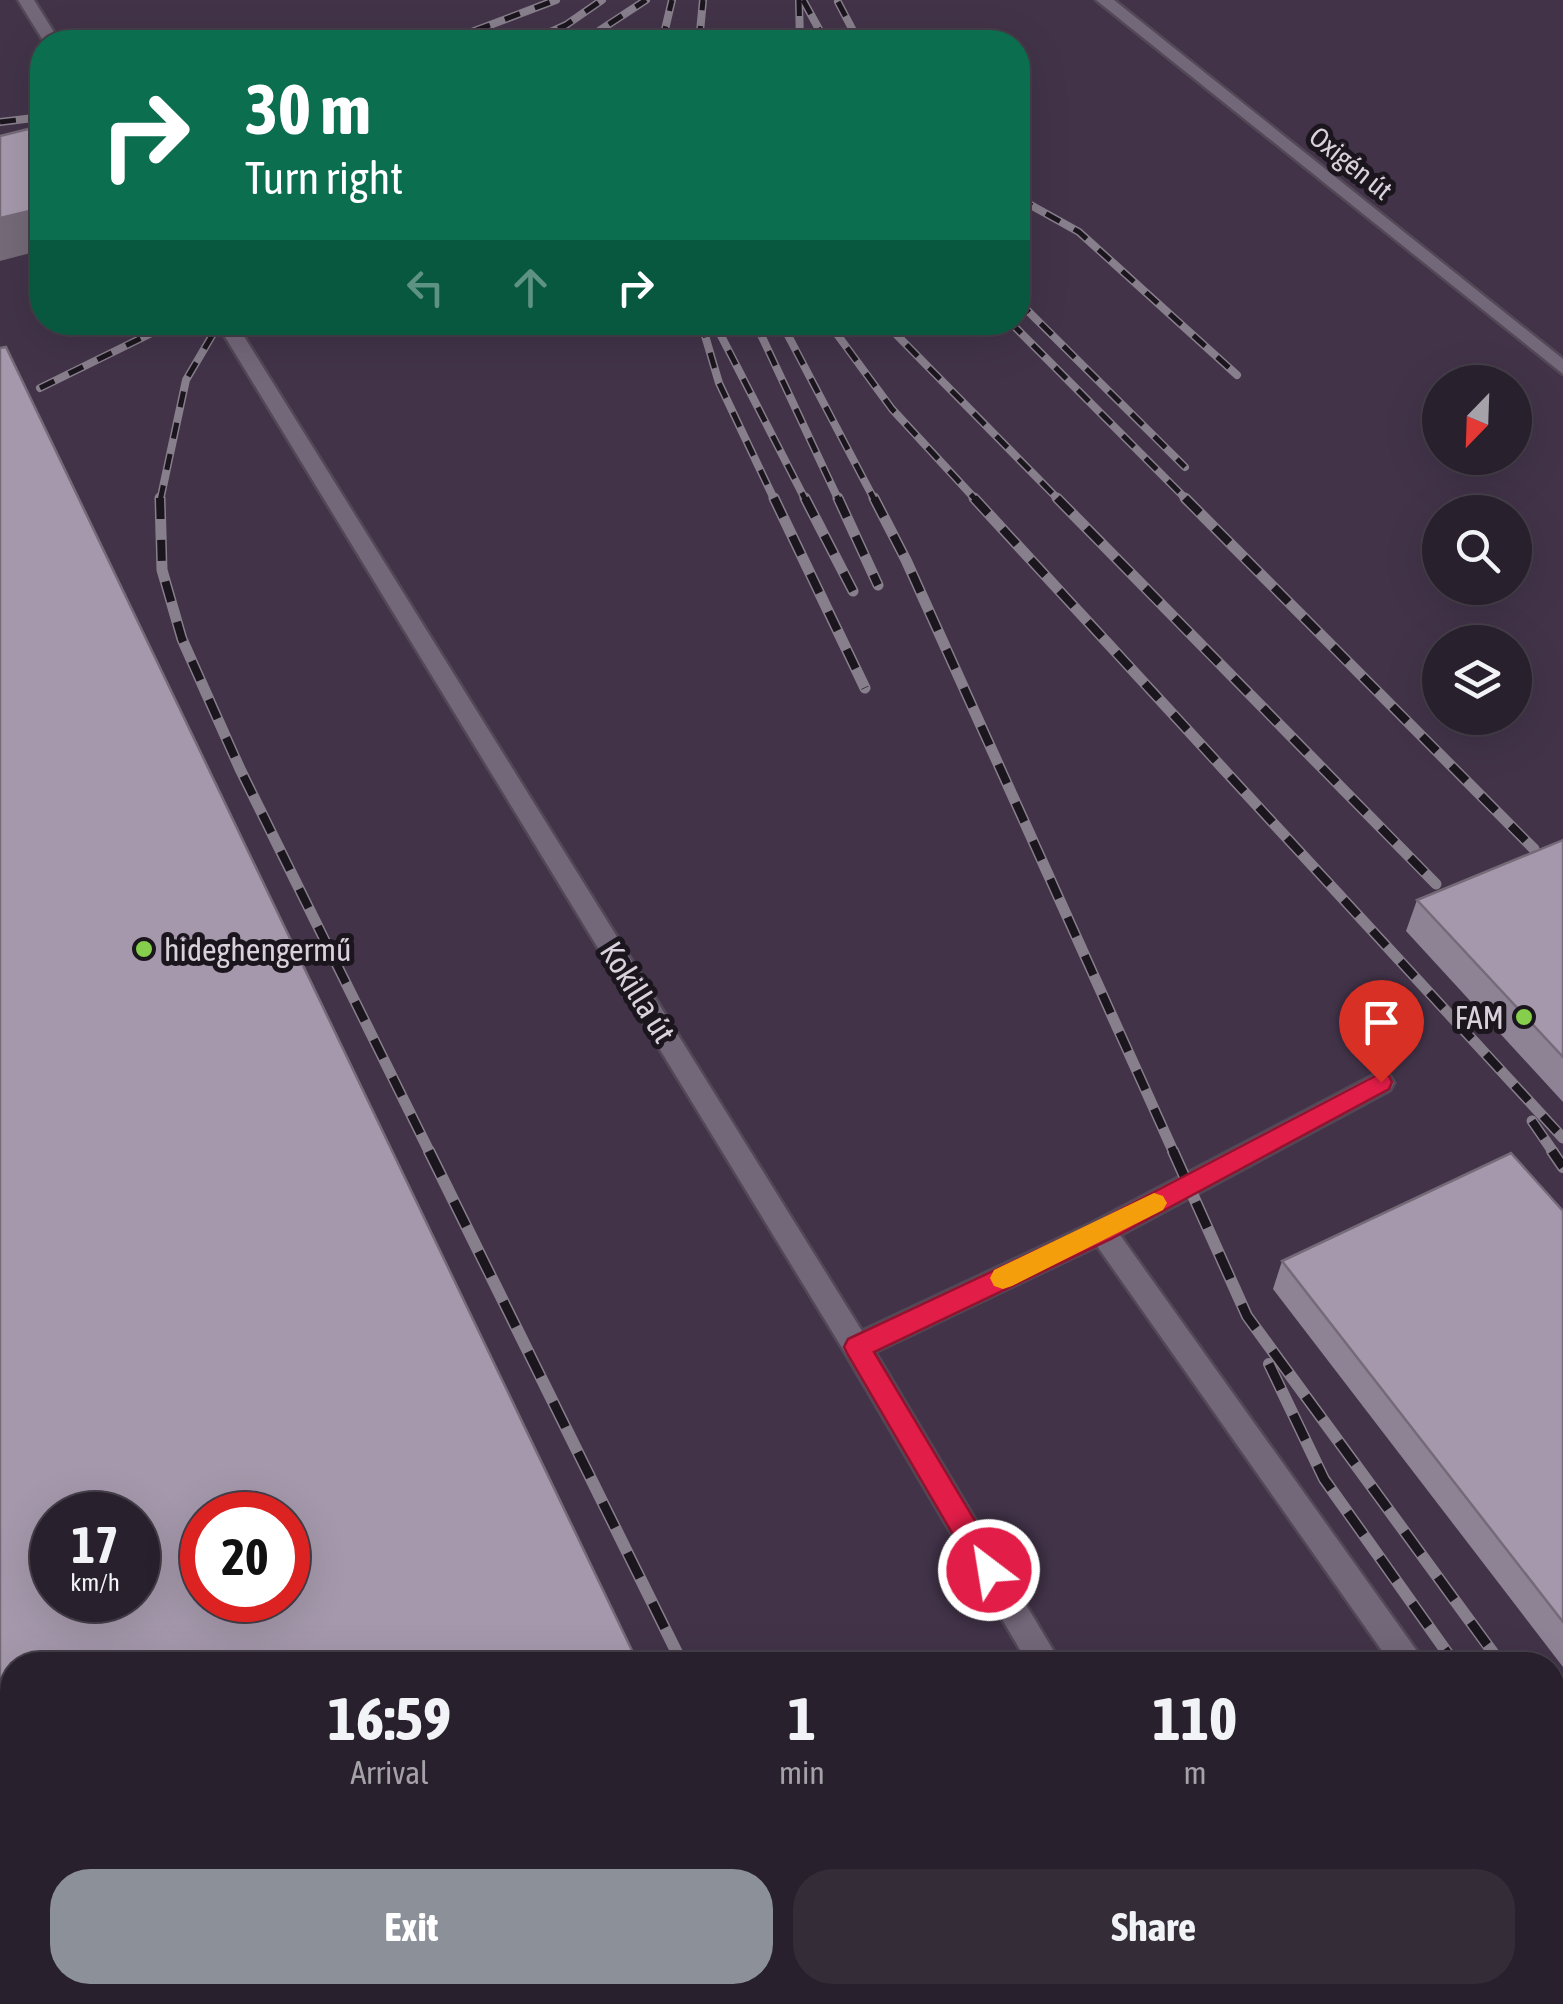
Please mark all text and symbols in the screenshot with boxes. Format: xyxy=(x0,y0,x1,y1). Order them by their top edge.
text: 30 m xyxy=(245,69,371,149)
icon: right xyxy=(80,70,210,200)
street label: Oxigén út xyxy=(1303,120,1399,206)
text: Turn right xyxy=(245,152,403,204)
icon: left xyxy=(398,260,453,315)
icon: ahead xyxy=(503,260,558,315)
icon: right xyxy=(608,260,663,315)
north arrow xyxy=(1422,365,1532,475)
map controls xyxy=(1422,365,1532,735)
button: search xyxy=(1422,495,1532,605)
button: layers xyxy=(1422,625,1532,735)
place label: hideghengermű xyxy=(164,931,352,968)
street label: Kokilla út xyxy=(593,935,683,1049)
marker: hideghengermű xyxy=(133,938,155,960)
pin xyxy=(1339,980,1424,1083)
icon: arrive xyxy=(1354,995,1409,1050)
place label: FAM xyxy=(1455,999,1504,1036)
marker: FAM xyxy=(1513,1006,1535,1028)
speed limit sign: 20 xyxy=(180,1492,310,1622)
text: 17 xyxy=(71,1516,118,1574)
position arrow xyxy=(937,1518,1041,1622)
text: km/h xyxy=(70,1568,120,1596)
text: 16:59 xyxy=(328,1684,451,1753)
text: 1 xyxy=(788,1684,816,1753)
text: 110 xyxy=(1153,1684,1237,1753)
text: Arrival xyxy=(350,1754,429,1791)
text: min xyxy=(779,1754,825,1791)
text: m xyxy=(1183,1754,1206,1791)
button: Exit xyxy=(50,1869,773,1984)
button: Share xyxy=(793,1869,1515,1984)

